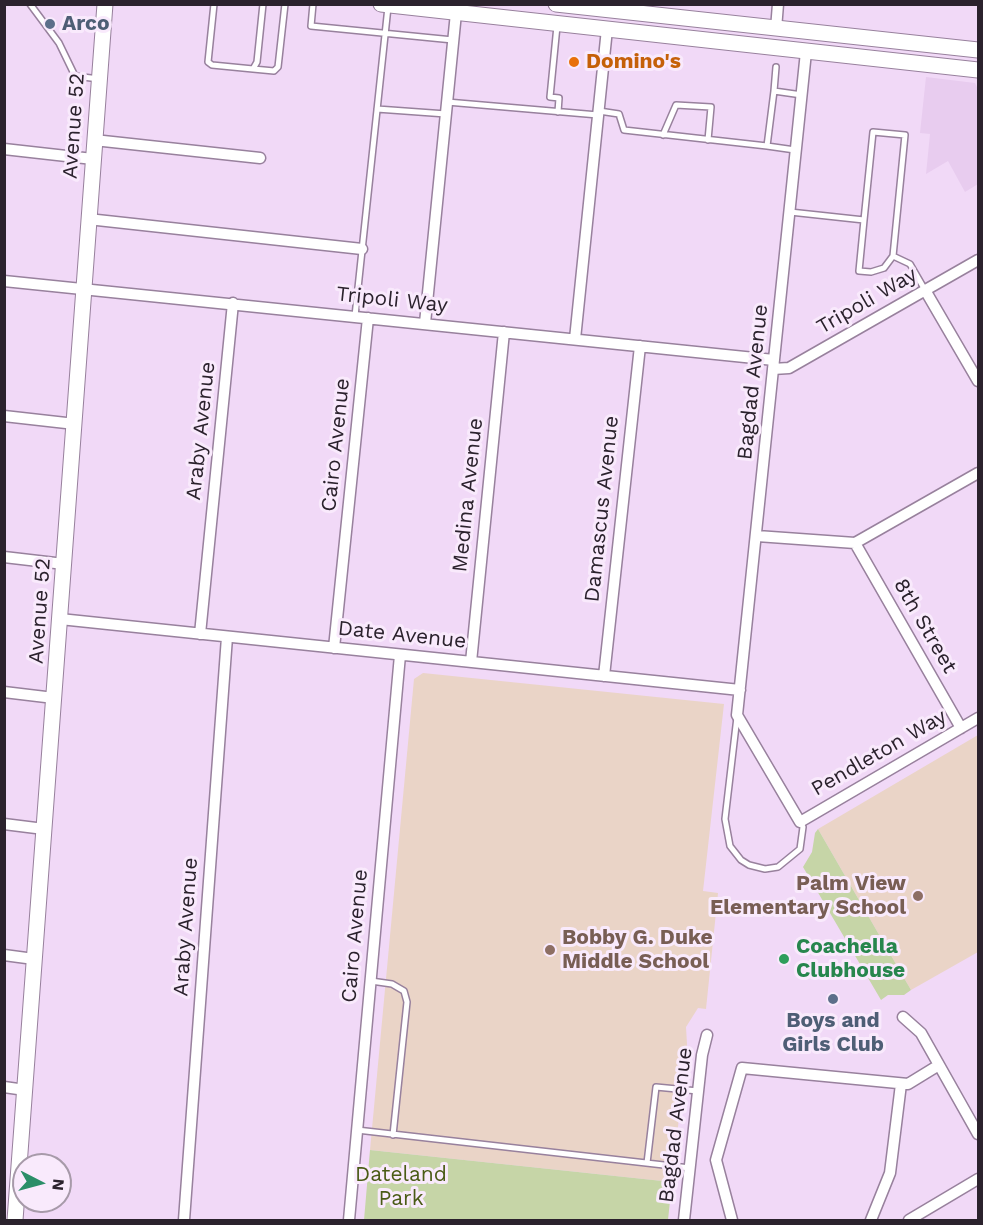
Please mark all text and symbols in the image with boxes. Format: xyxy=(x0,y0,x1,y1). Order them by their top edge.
place label: Arco xyxy=(62,11,110,37)
marker: Arco xyxy=(43,17,57,31)
place label: Domino's xyxy=(586,49,681,75)
marker: Domino's xyxy=(567,55,581,69)
street label: Avenue 52 xyxy=(58,72,90,180)
street label: Tripoli Way xyxy=(812,262,922,340)
street label: Tripoli Way xyxy=(335,282,449,318)
street label: Bagdad Avenue xyxy=(732,303,774,461)
street label: Araby Avenue xyxy=(181,360,221,502)
street label: Cairo Avenue xyxy=(316,377,356,513)
street label: Damascus Avenue xyxy=(580,415,624,603)
street label: Medina Avenue xyxy=(447,417,489,573)
street label: Avenue 52 xyxy=(24,557,56,665)
street label: 8th Street xyxy=(888,574,962,678)
street label: Date Avenue xyxy=(337,616,467,654)
street label: Pendleton Way xyxy=(807,704,951,802)
street label: Araby Avenue xyxy=(169,857,203,997)
street label: Cairo Avenue xyxy=(337,868,373,1004)
place label: Palm View Elementary School xyxy=(710,871,906,921)
marker: Palm View Elementary School xyxy=(911,889,925,903)
place label: Bobby G. Duke Middle School xyxy=(562,925,713,975)
place label: Coachella Clubhouse xyxy=(796,934,905,984)
marker: Bobby G. Duke Middle School xyxy=(543,943,557,957)
marker: Coachella Clubhouse xyxy=(777,952,791,966)
marker: Boys and Girls Club xyxy=(826,992,840,1006)
place label: Boys and Girls Club xyxy=(782,1008,884,1058)
street label: Bagdad Avenue xyxy=(654,1046,698,1204)
north arrow xyxy=(12,1153,72,1213)
park label: Dateland Park xyxy=(355,1162,447,1212)
text: N xyxy=(48,1178,68,1192)

